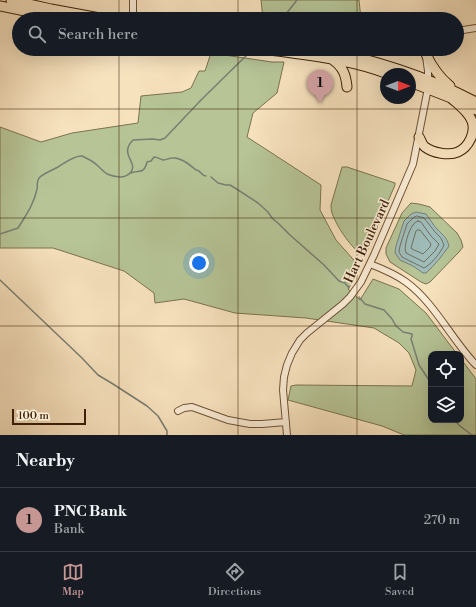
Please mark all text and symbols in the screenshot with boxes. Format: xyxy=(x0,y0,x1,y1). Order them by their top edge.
search box xyxy=(12,12,464,56)
icon: search xyxy=(26,23,48,45)
text: Search here xyxy=(58,25,138,44)
north arrow xyxy=(380,68,416,104)
pin: 1 xyxy=(307,70,333,103)
street label: Hart Boulevard xyxy=(341,197,394,286)
your location xyxy=(189,253,209,273)
map controls xyxy=(428,351,464,423)
button: locate xyxy=(428,351,464,387)
button: layers xyxy=(428,387,464,423)
scale bar xyxy=(12,407,86,426)
text: 100 m xyxy=(18,409,49,423)
text: Nearby xyxy=(16,450,75,472)
text: PNC Bank xyxy=(54,502,127,521)
text: 1 xyxy=(26,512,32,528)
text: 270 m xyxy=(424,512,460,528)
text: Bank xyxy=(54,521,84,537)
tab: Map xyxy=(62,561,84,599)
tab: Directions xyxy=(208,561,261,599)
tab: Saved xyxy=(385,561,414,599)

